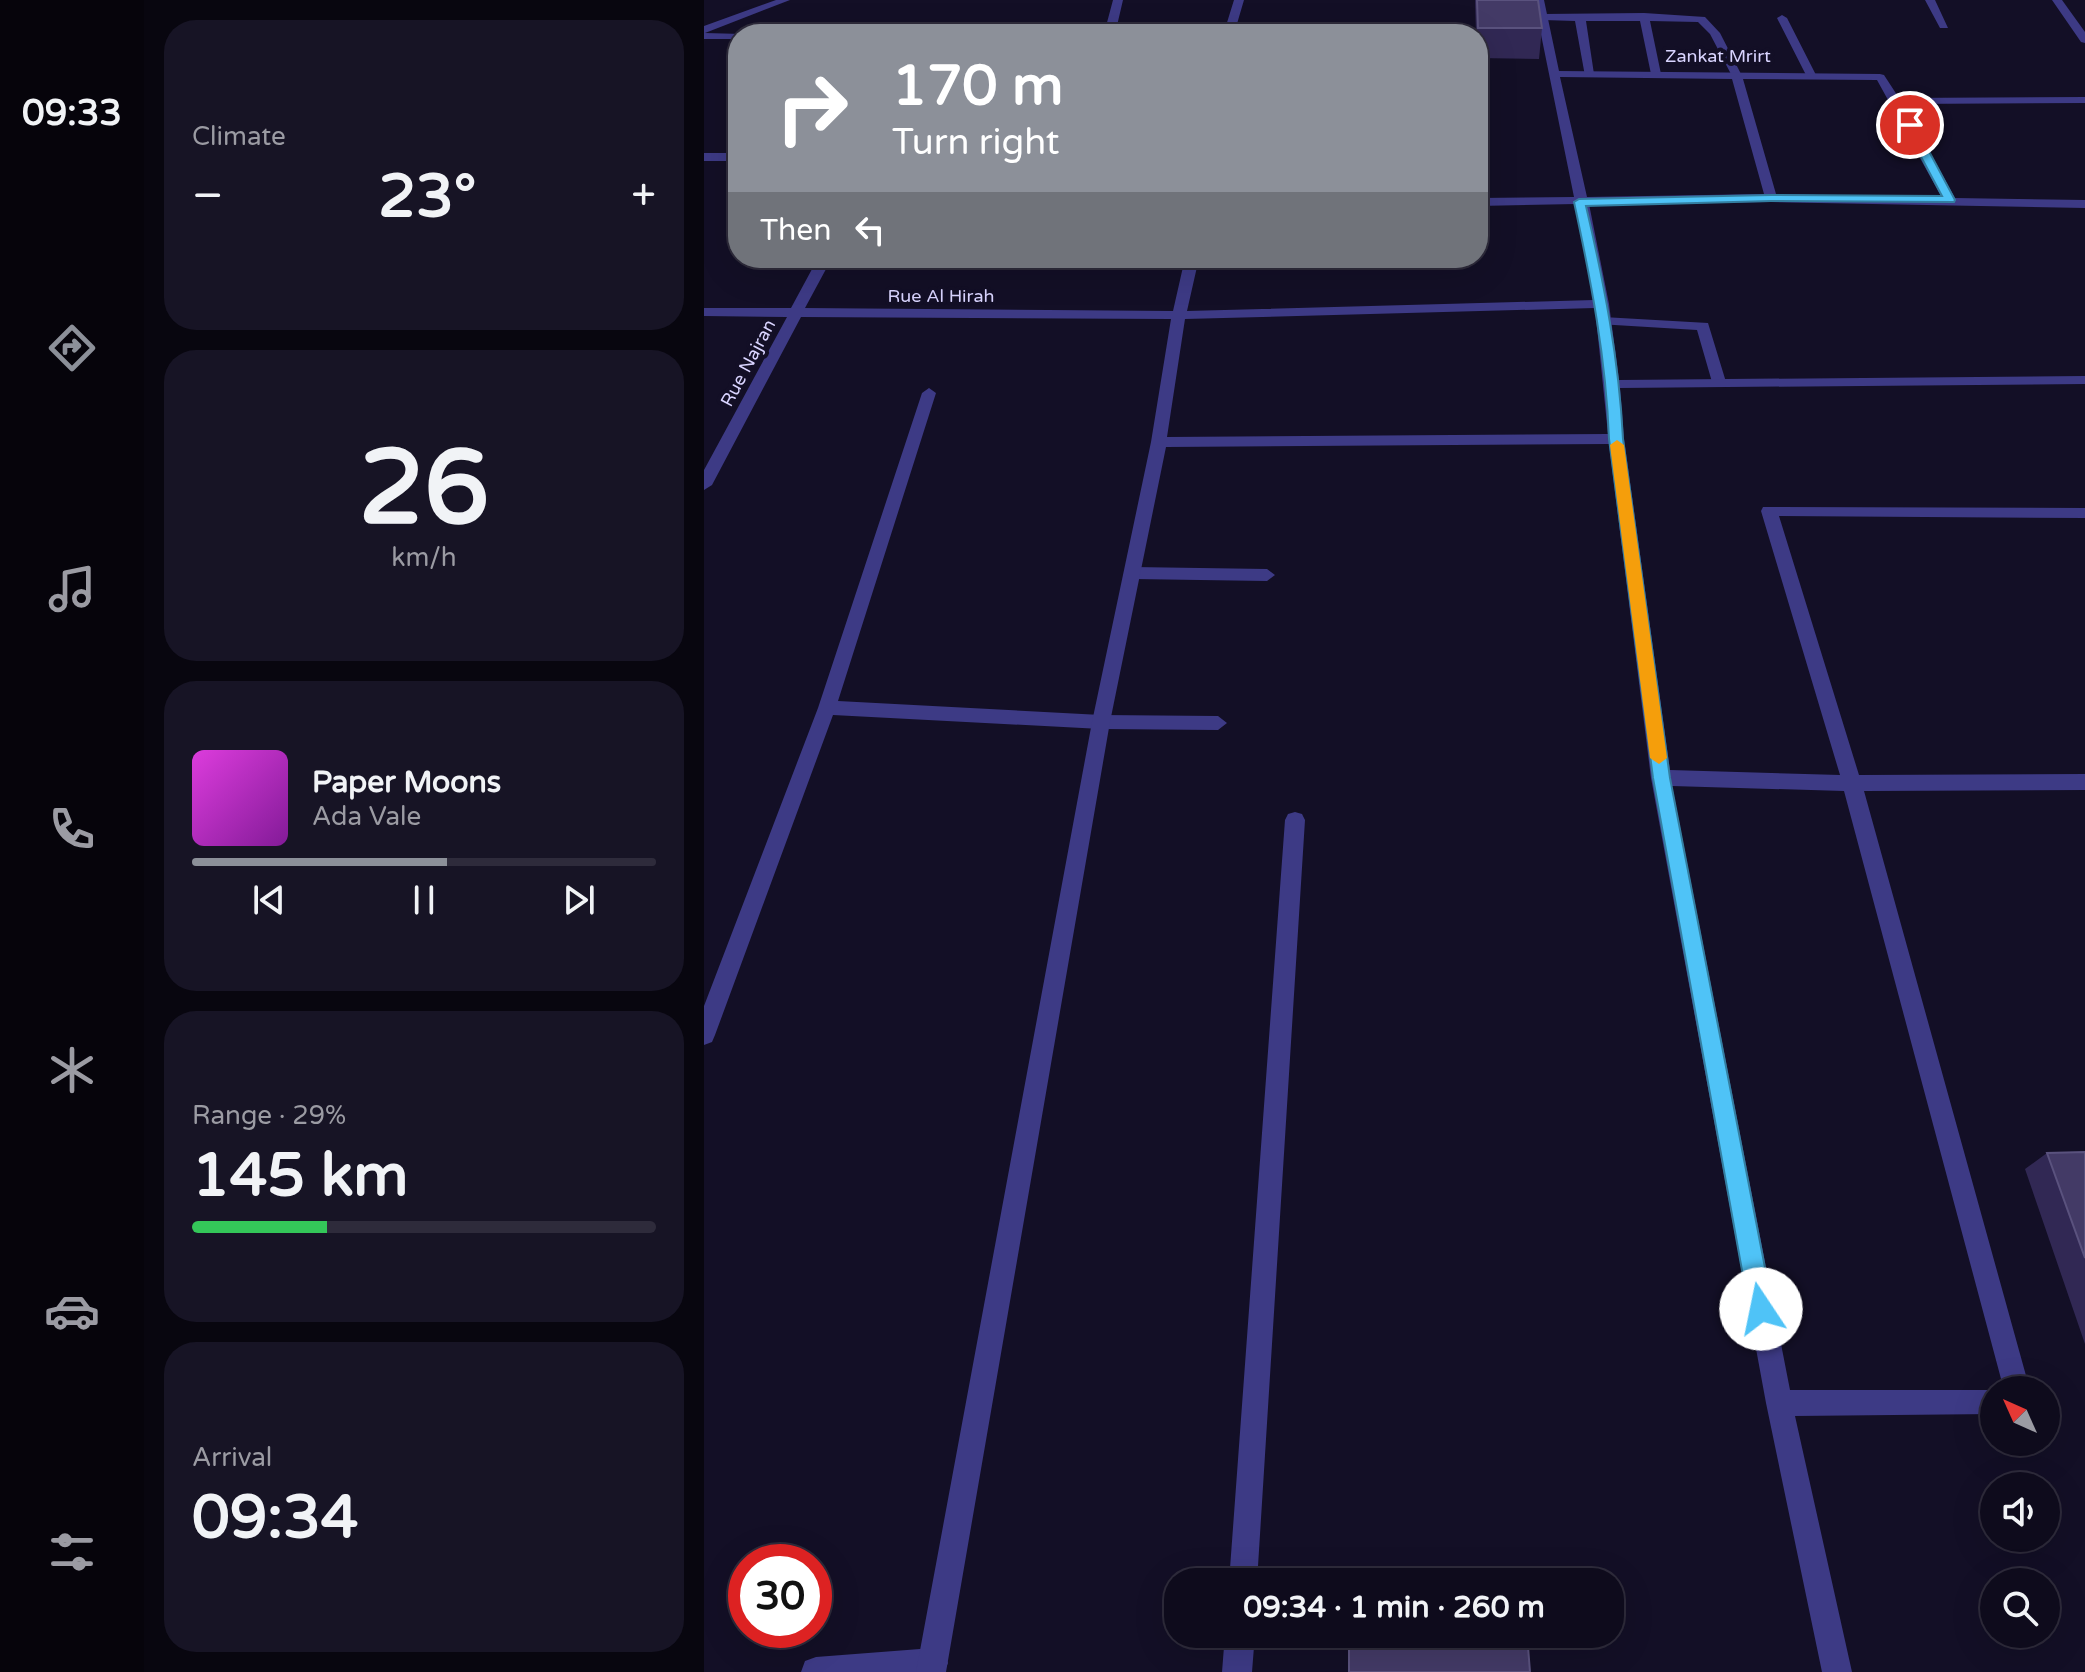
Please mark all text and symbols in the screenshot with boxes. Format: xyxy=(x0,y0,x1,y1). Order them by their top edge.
street label: Zankat Mrirt xyxy=(1665,45,1771,67)
text: 170 m xyxy=(892,53,1063,120)
icon: right xyxy=(760,56,864,160)
pin xyxy=(1876,91,1944,159)
text: 09:33 xyxy=(22,92,122,135)
icon: arrive xyxy=(1888,103,1932,147)
text: Climate xyxy=(192,121,286,152)
text: Turn right xyxy=(892,121,1059,164)
text: 23° xyxy=(378,161,476,233)
text: − xyxy=(192,170,223,223)
text: + xyxy=(631,170,656,223)
icon: left xyxy=(848,208,892,252)
text: Then xyxy=(760,212,832,249)
street label: Rue Al Hirah xyxy=(888,285,995,307)
street label: Rue Najran xyxy=(716,316,780,410)
icon: directions xyxy=(44,320,100,376)
text: 26 xyxy=(359,427,489,552)
text: km/h xyxy=(391,542,457,573)
icon: music xyxy=(44,561,100,617)
text: Paper Moons xyxy=(312,764,501,801)
icon: phone xyxy=(44,801,100,857)
text: Ada Vale xyxy=(312,801,421,832)
icon: previous xyxy=(247,878,291,922)
icon: pause xyxy=(402,878,446,922)
icon: next xyxy=(557,878,601,922)
icon: climate xyxy=(44,1042,100,1098)
text: Range · 29% xyxy=(192,1100,346,1131)
text: 145 km xyxy=(192,1140,408,1212)
position arrow xyxy=(1719,1267,1803,1351)
icon: car xyxy=(44,1283,100,1339)
north arrow xyxy=(1980,1376,2060,1456)
map controls xyxy=(1980,1376,2060,1648)
text: Arrival xyxy=(192,1442,272,1473)
button: sound xyxy=(1980,1472,2060,1552)
text: 09:34 xyxy=(192,1482,358,1554)
icon: filters xyxy=(44,1524,100,1580)
speed limit sign: 30 xyxy=(728,1544,832,1648)
button: search xyxy=(1980,1568,2060,1648)
text: 09:34 · 1 min · 260 m xyxy=(1243,1589,1545,1626)

